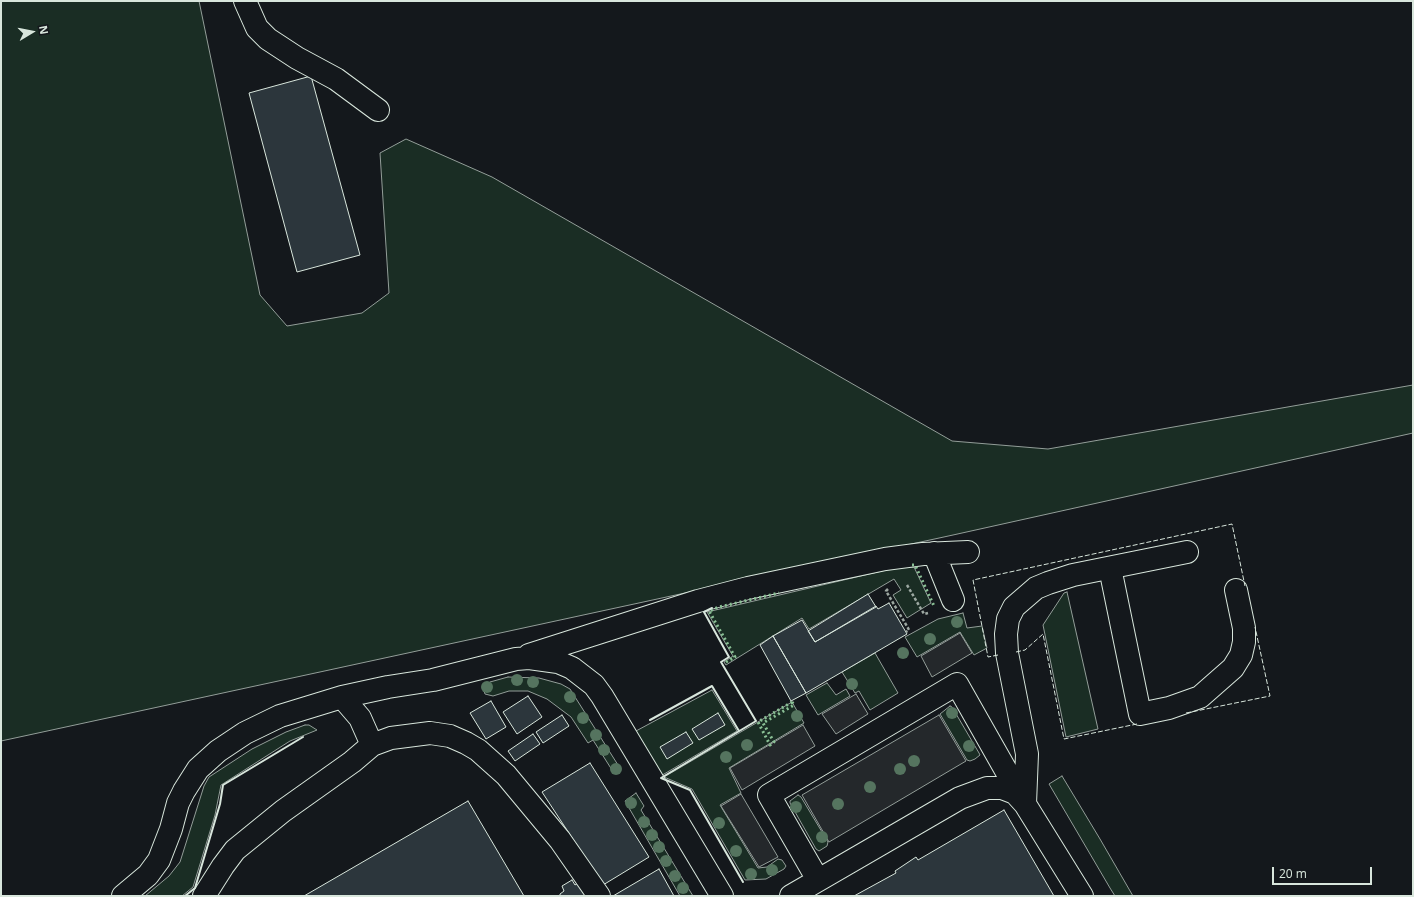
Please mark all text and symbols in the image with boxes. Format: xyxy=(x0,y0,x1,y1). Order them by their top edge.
north arrow xyxy=(12,12,52,52)
text: N xyxy=(36,24,52,36)
scale bar xyxy=(1274,859,1374,885)
text: 20 m xyxy=(1279,865,1307,882)

